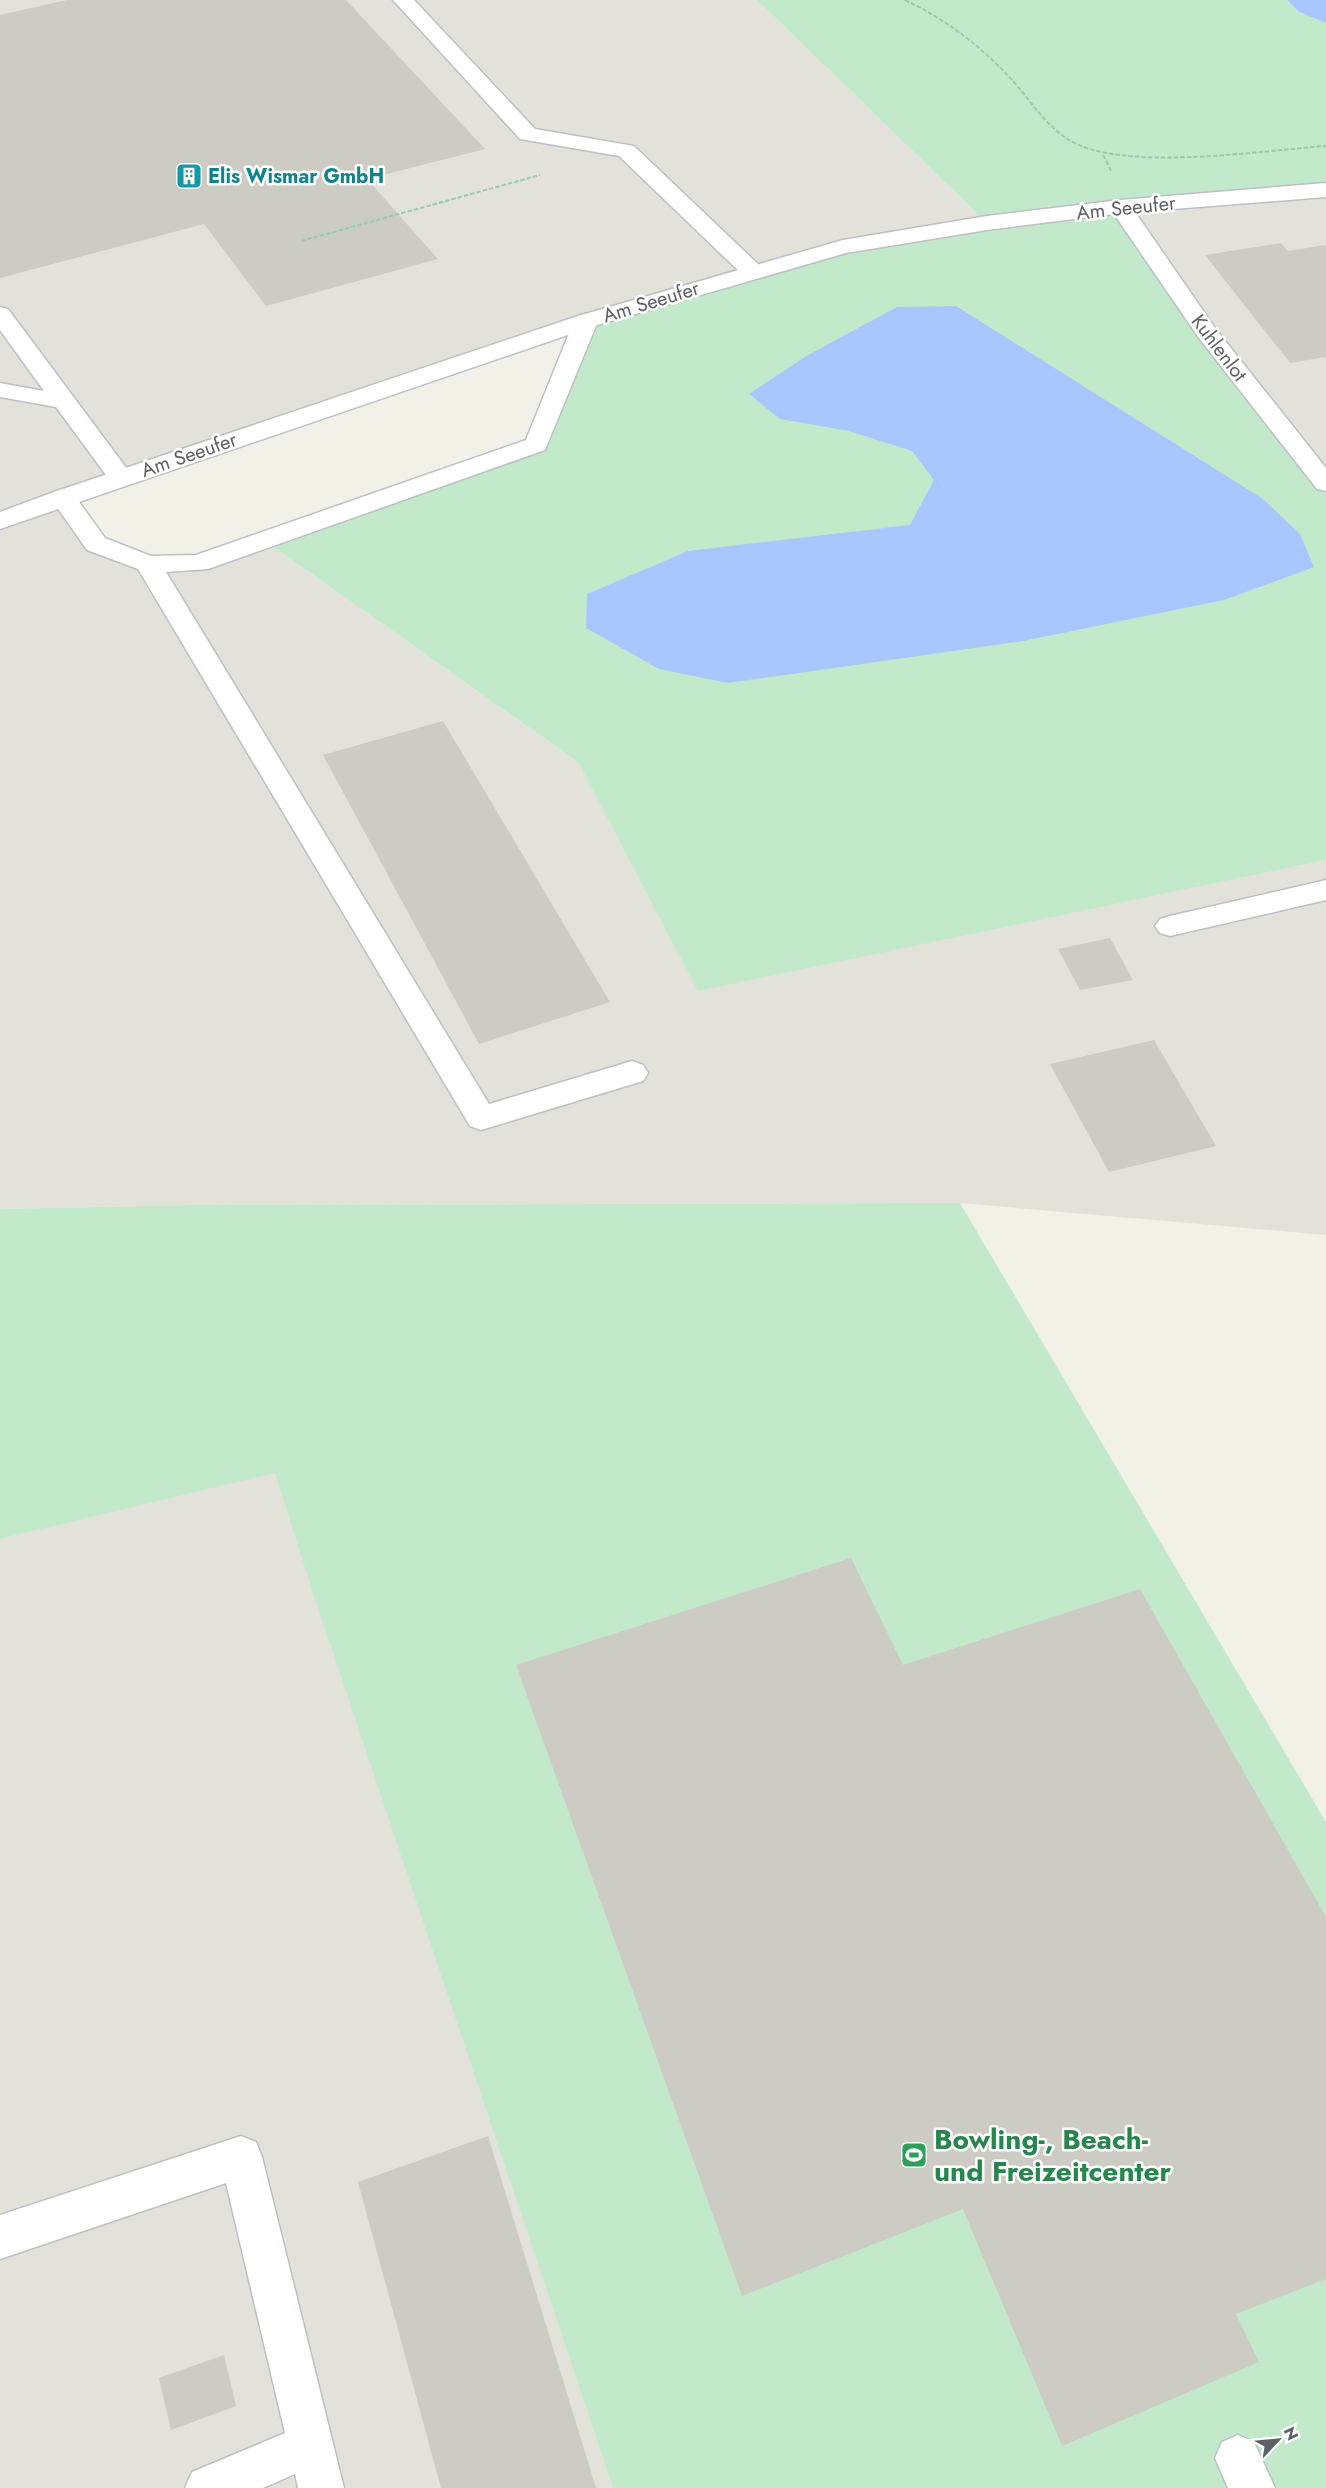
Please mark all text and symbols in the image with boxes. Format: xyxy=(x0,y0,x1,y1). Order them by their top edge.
building icon: Elis Wismar GmbH xyxy=(174,161,204,191)
place label: Elis Wismar GmbH xyxy=(208,162,384,191)
street label: Am Seeufer xyxy=(1075,188,1177,228)
street label: Am Seeufer xyxy=(599,274,703,330)
street label: Kuhlenlot xyxy=(1184,308,1254,388)
street label: Am Seeufer xyxy=(137,425,241,485)
place label: Bowling-, Beach- und Freizeitcenter xyxy=(934,2119,1171,2192)
sports icon: Bowling-, Beach- und Freizeitcenter xyxy=(899,2140,929,2170)
north arrow xyxy=(1248,2410,1308,2470)
text: N xyxy=(1278,2423,1304,2444)

